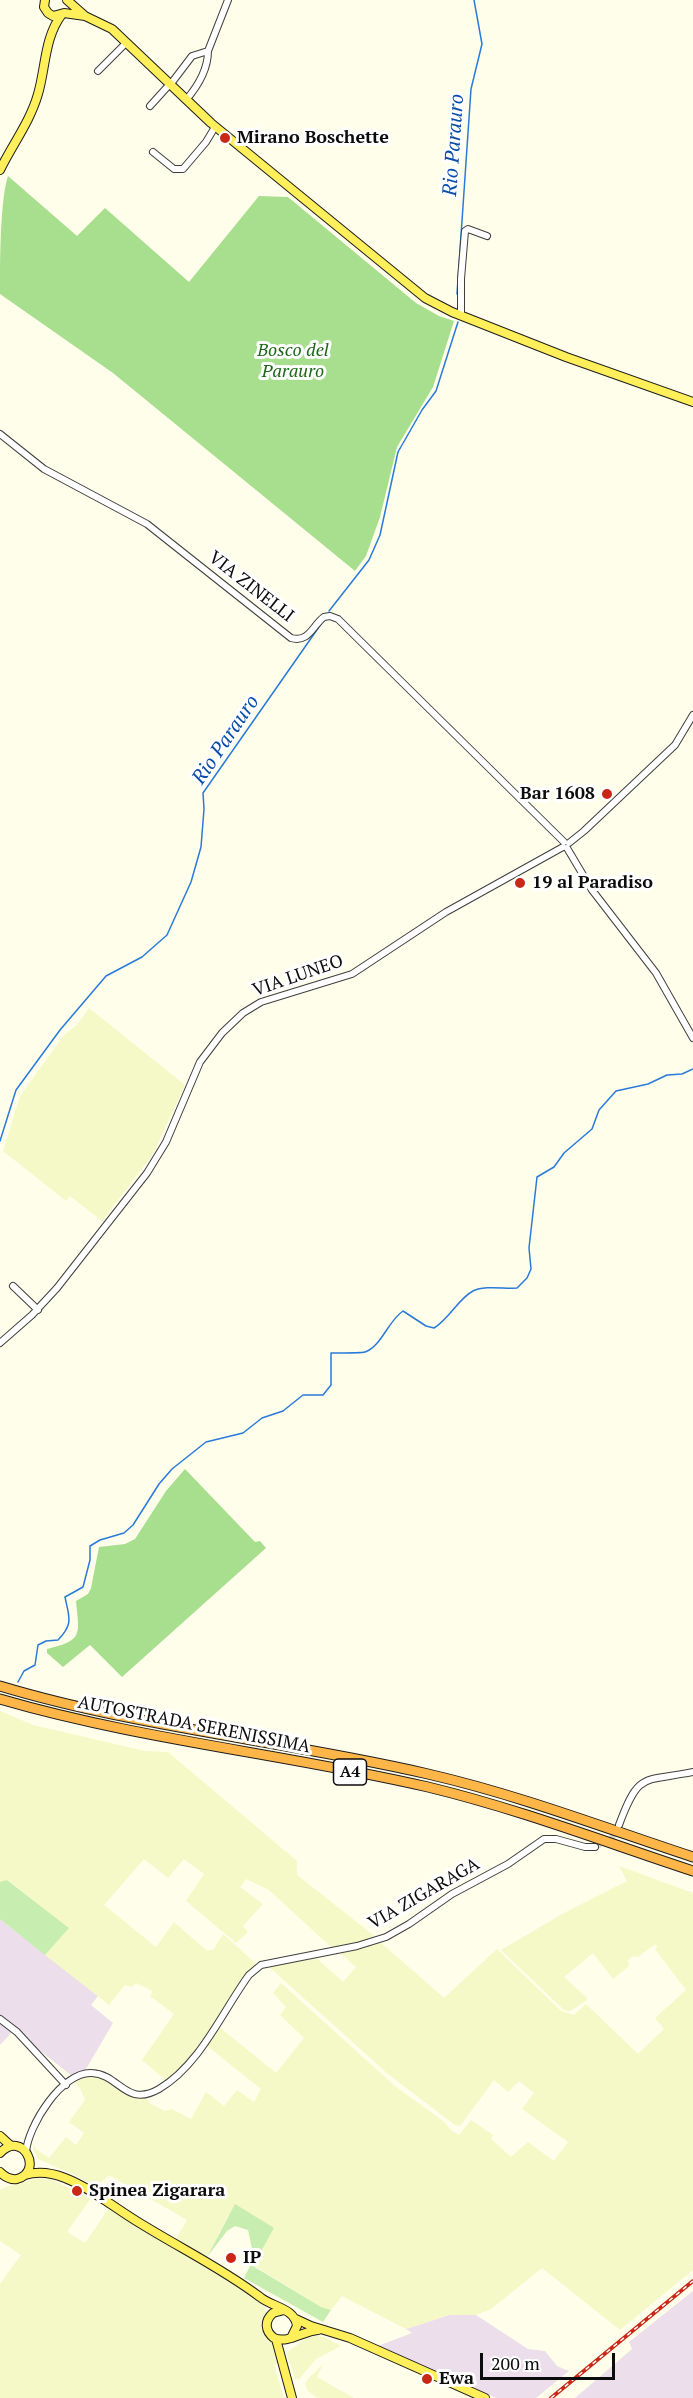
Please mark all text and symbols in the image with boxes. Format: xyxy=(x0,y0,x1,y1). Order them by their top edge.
water label: Rio Parauro xyxy=(438,93,470,197)
place label: Mirano Boschette xyxy=(237,127,389,149)
marker: Mirano Boschette xyxy=(218,131,232,145)
park label: Bosco del Parauro xyxy=(257,340,329,382)
street label: VIA ZINELLI xyxy=(204,547,298,627)
water label: Rio Parauro xyxy=(187,691,265,789)
place label: Bar 1608 xyxy=(520,783,595,805)
marker: Bar 1608 xyxy=(600,787,614,801)
place label: 19 al Paradiso xyxy=(532,872,653,894)
marker: 19 al Paradiso xyxy=(513,876,527,890)
street label: VIA LUNEO xyxy=(250,950,346,1002)
street label: AUTOSTRADA SERENISSIMA xyxy=(76,1692,312,1758)
road number: A4 xyxy=(334,1759,366,1785)
street label: VIA ZIGARAGA xyxy=(365,1853,483,1935)
place label: Spinea Zigarara xyxy=(89,2180,225,2202)
marker: Spinea Zigarara xyxy=(70,2184,84,2198)
place label: IP xyxy=(243,2247,261,2269)
marker: IP xyxy=(224,2251,238,2265)
scale bar xyxy=(483,2341,618,2379)
text: 200 m xyxy=(491,2351,540,2375)
place label: Ewa xyxy=(439,2368,474,2390)
marker: Ewa xyxy=(420,2372,434,2386)

